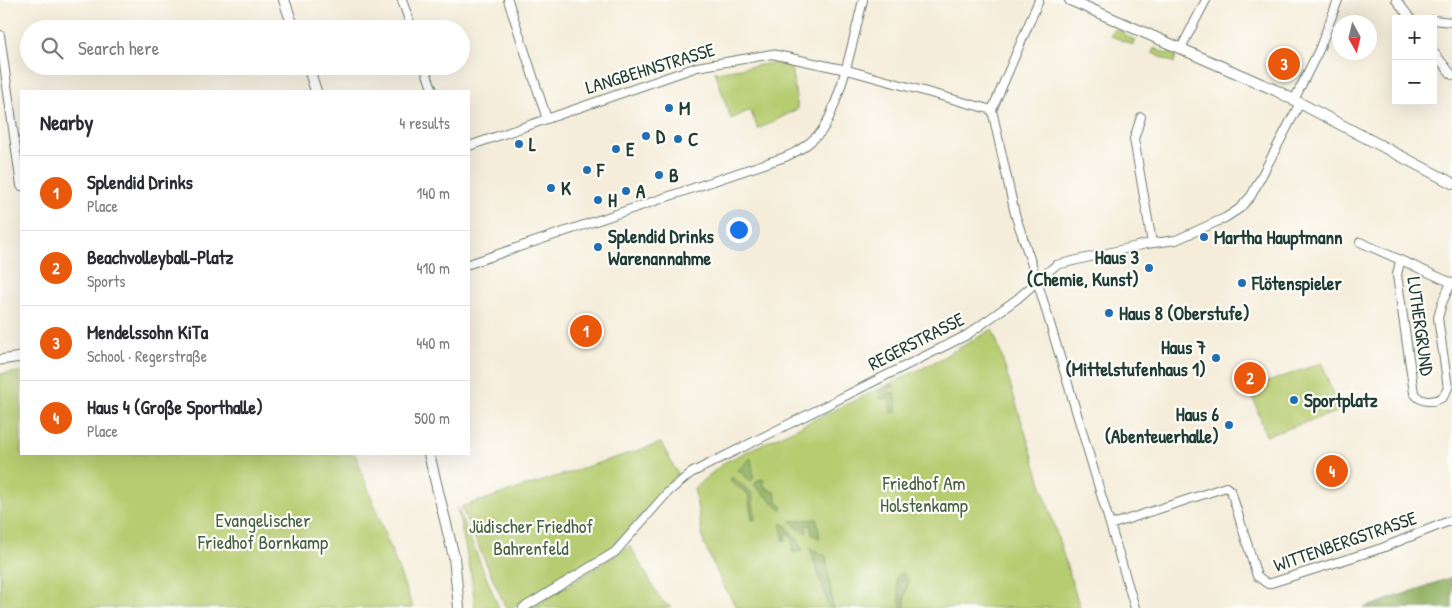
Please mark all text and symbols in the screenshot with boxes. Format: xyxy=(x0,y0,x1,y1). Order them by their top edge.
north arrow xyxy=(1332,15,1377,60)
map controls xyxy=(1392,15,1437,105)
button: + xyxy=(1392,15,1437,60)
search box xyxy=(20,20,470,75)
icon: search xyxy=(38,34,66,62)
text: Search here xyxy=(78,35,159,61)
street label: LANGBEHNSTRASSE xyxy=(582,36,718,100)
pin: 3 xyxy=(1268,45,1300,83)
button: − xyxy=(1392,60,1437,105)
place label: M xyxy=(679,95,690,121)
marker: M xyxy=(663,102,675,114)
text: Nearby xyxy=(40,108,93,137)
text: 4 results xyxy=(399,112,450,134)
place label: D xyxy=(656,123,666,149)
place label: C xyxy=(688,126,698,152)
marker: D xyxy=(640,130,652,142)
place label: L xyxy=(529,131,536,157)
marker: C xyxy=(672,133,684,145)
place label: E xyxy=(626,136,635,162)
marker: L xyxy=(513,138,525,150)
marker: E xyxy=(610,143,622,155)
place label: F xyxy=(596,157,605,183)
place label: B xyxy=(669,162,679,188)
marker: F xyxy=(581,164,593,176)
text: Splendid Drinks xyxy=(87,169,193,195)
marker: B xyxy=(653,169,665,181)
place label: K xyxy=(561,175,571,201)
place label: A xyxy=(636,178,646,204)
text: 1 xyxy=(53,182,59,204)
text: 140 m xyxy=(416,182,450,204)
marker: K xyxy=(545,182,557,194)
marker: A xyxy=(620,185,632,197)
place label: H xyxy=(608,187,617,213)
marker: H xyxy=(592,194,604,206)
text: Place xyxy=(87,195,118,217)
your location xyxy=(726,217,752,243)
place label: Splendid Drinks Warenannahme xyxy=(608,223,715,271)
place label: Martha Hauptmann xyxy=(1214,224,1343,251)
marker: Martha Hauptmann xyxy=(1198,231,1210,243)
marker: Splendid Drinks Warenannahme xyxy=(592,241,604,253)
text: Beachvolleyball-Platz xyxy=(87,244,234,270)
place label: Haus 3 (Chemie, Kunst) xyxy=(1027,244,1139,292)
text: 2 xyxy=(52,257,60,279)
text: 410 m xyxy=(416,257,450,279)
marker: Haus 3 (Chemie, Kunst) xyxy=(1143,262,1155,274)
text: Sports xyxy=(87,270,125,292)
place label: Flötenspieler xyxy=(1251,270,1342,297)
street label: LUTHERGRUND xyxy=(1401,275,1441,377)
marker: Flötenspieler xyxy=(1236,277,1248,289)
place label: Haus 8 (Oberstufe) xyxy=(1119,300,1250,326)
street label: REGERSTRASSE xyxy=(864,305,969,376)
marker: Haus 8 (Oberstufe) xyxy=(1103,307,1115,319)
pin: 1 xyxy=(570,312,602,350)
text: Mendelssohn KiTa xyxy=(87,319,208,345)
text: 3 xyxy=(52,332,60,354)
text: 440 m xyxy=(416,332,450,354)
place label: Haus 7 (Mittelstufenhaus 1) xyxy=(1065,334,1206,382)
text: School · Regerstraße xyxy=(87,345,207,367)
marker: Haus 7 (Mittelstufenhaus 1) xyxy=(1210,352,1222,364)
pin: 2 xyxy=(1234,359,1266,397)
place label: Sportplatz xyxy=(1304,387,1379,414)
text: Haus 4 (Große Sporthalle) xyxy=(87,394,263,420)
marker: Sportplatz xyxy=(1288,394,1300,406)
place label: Haus 6 (Abenteuerhalle) xyxy=(1105,401,1219,449)
text: 4 xyxy=(53,407,59,429)
text: 500 m xyxy=(414,407,450,429)
marker: Haus 6 (Abenteuerhalle) xyxy=(1223,419,1235,431)
text: Place xyxy=(87,420,118,442)
pin: 4 xyxy=(1316,452,1348,490)
park label: Friedhof Am Holstenkamp xyxy=(880,470,968,518)
street label: WITTENBERGSTRASSE xyxy=(1270,504,1421,578)
park label: Evangelischer Friedhof Bornkamp xyxy=(197,507,328,555)
park label: Jüdischer Friedhof Bahrenfeld xyxy=(469,513,593,561)

